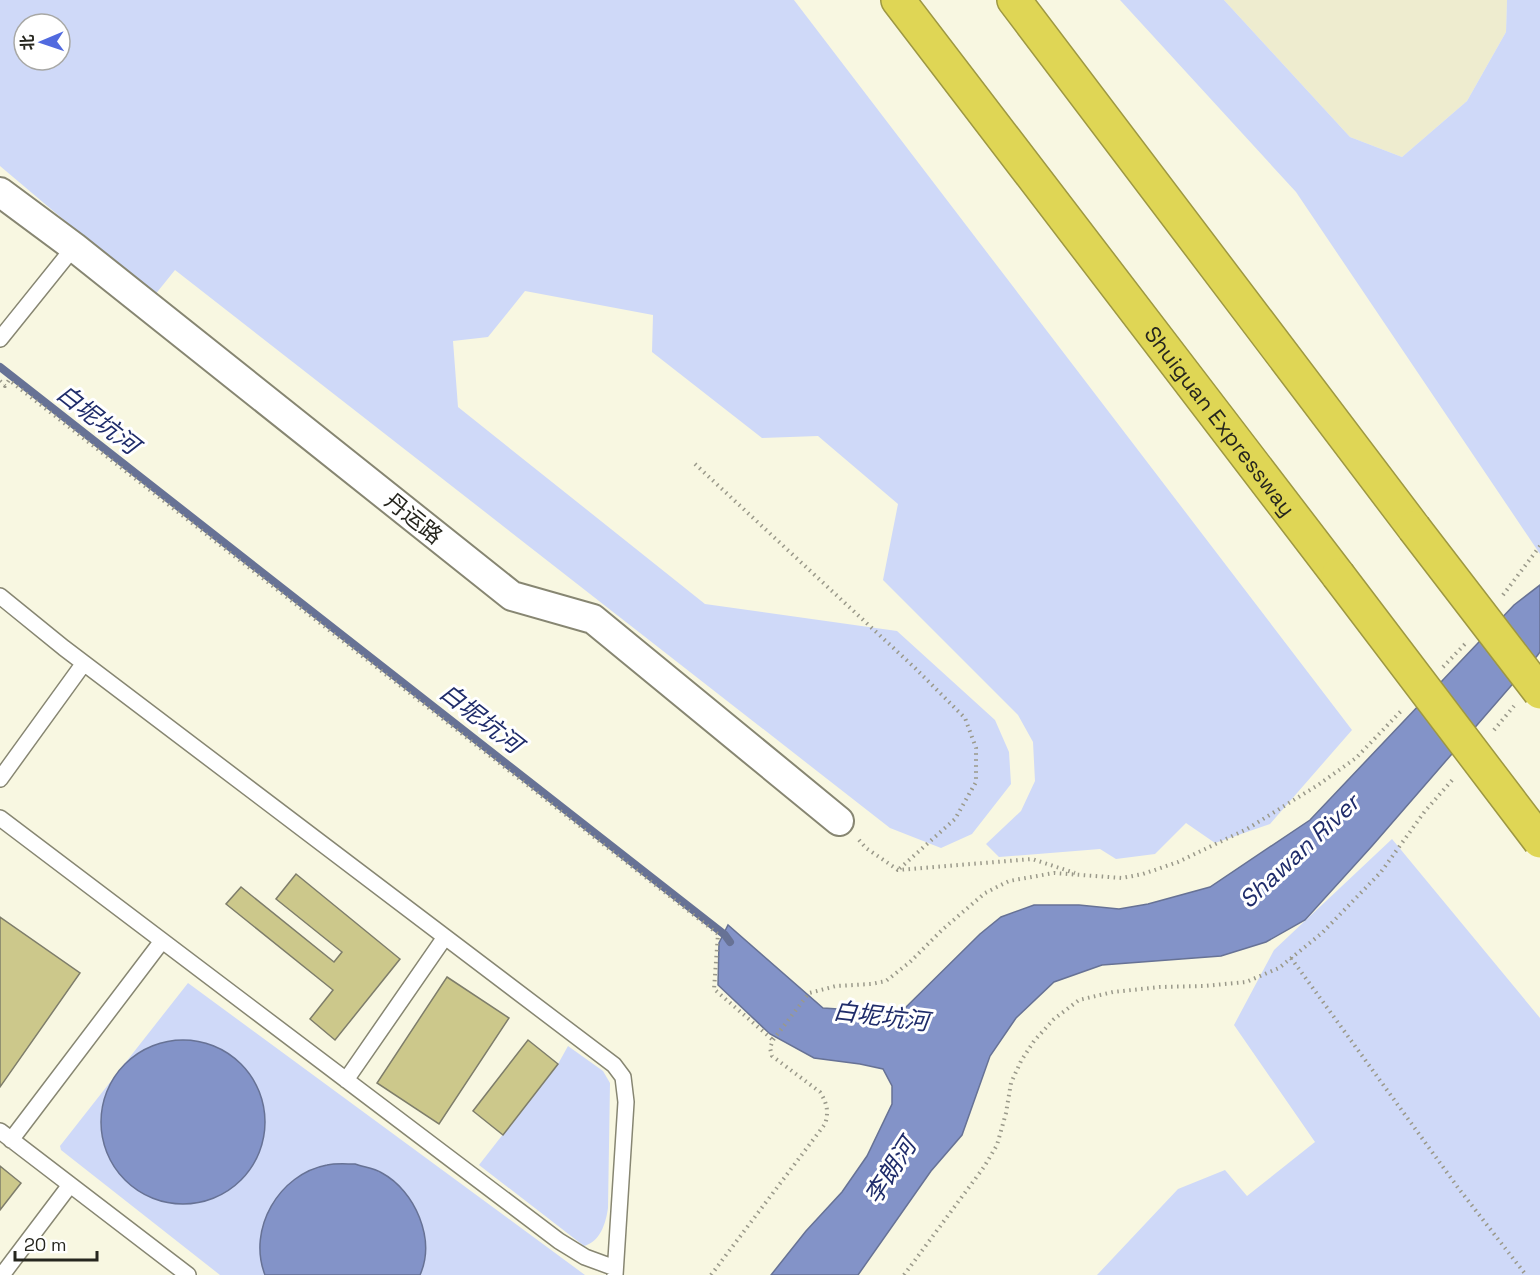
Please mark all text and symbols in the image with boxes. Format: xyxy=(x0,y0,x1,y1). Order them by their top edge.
north arrow xyxy=(12,12,72,72)
text: 北 xyxy=(17,34,38,51)
street label: Shuiguan Expressway xyxy=(1138,320,1302,522)
water label: 白坭坑河 xyxy=(51,377,149,463)
street label: 丹运路 xyxy=(380,486,448,550)
water label: 白坭坑河 xyxy=(434,676,532,762)
water label: Shawan River xyxy=(1232,785,1368,915)
water label: 白坭坑河 xyxy=(831,995,935,1038)
water label: 李朗河 xyxy=(857,1129,925,1210)
scale bar xyxy=(15,1224,98,1262)
text: 20 m xyxy=(24,1233,67,1256)

